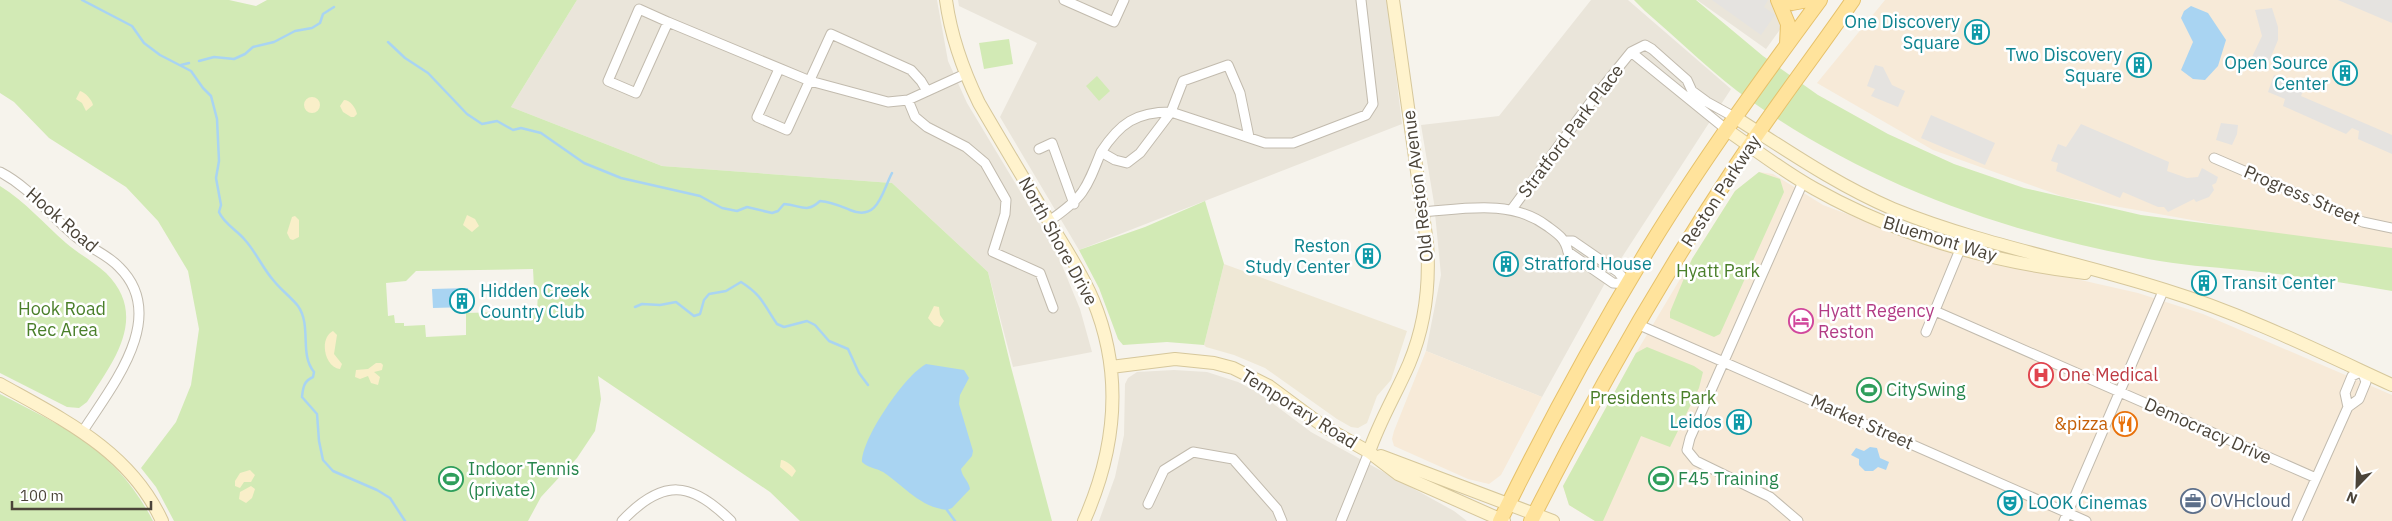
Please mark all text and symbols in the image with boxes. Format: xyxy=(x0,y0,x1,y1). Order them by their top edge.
place label: One Discovery Square xyxy=(1844,10,1960,54)
building icon: One Discovery Square xyxy=(1964,19,1990,45)
place label: Two Discovery Square xyxy=(2006,43,2122,87)
place label: Open Source Center xyxy=(2224,51,2328,95)
building icon: Two Discovery Square xyxy=(2126,52,2152,78)
street label: Stratford Park Place xyxy=(1513,59,1628,202)
building icon: Open Source Center xyxy=(2332,60,2358,86)
street label: Old Reston Avenue xyxy=(1397,109,1438,263)
street label: Reston Parkway xyxy=(1676,130,1765,251)
street label: Progress Street xyxy=(2241,160,2364,229)
street label: North Shore Drive xyxy=(1014,172,1103,309)
street label: Hook Road xyxy=(22,182,103,257)
street label: Bluemont Way xyxy=(1881,210,2000,267)
place label: Reston Study Center xyxy=(1245,234,1350,278)
building icon: Reston Study Center xyxy=(1355,243,1381,269)
building icon: Stratford House xyxy=(1493,251,1519,277)
place label: Stratford House xyxy=(1524,252,1652,275)
park label: Hyatt Park xyxy=(1676,259,1761,282)
building icon: Transit Center xyxy=(2191,270,2217,296)
place label: Transit Center xyxy=(2222,271,2336,294)
place label: Hidden Creek Country Club xyxy=(480,279,590,323)
building icon: Hidden Creek Country Club xyxy=(449,288,475,314)
park label: Hook Road Rec Area xyxy=(18,297,106,341)
place label: Hyatt Regency Reston xyxy=(1818,299,1934,343)
hotel icon: Hyatt Regency Reston xyxy=(1788,308,1814,334)
hospital icon: One Medical xyxy=(2028,362,2054,388)
place label: One Medical xyxy=(2058,363,2158,386)
street label: Temporary Road xyxy=(1237,364,1362,454)
sports icon: CitySwing xyxy=(1856,377,1882,403)
place label: CitySwing xyxy=(1886,378,1966,401)
park label: Presidents Park xyxy=(1590,386,1717,409)
street label: Market Street xyxy=(1807,389,1917,454)
street label: Democracy Drive xyxy=(2141,392,2276,469)
building icon: Leidos xyxy=(1726,409,1752,435)
place label: Leidos xyxy=(1669,410,1722,433)
restaurant icon: &pizza xyxy=(2112,411,2138,437)
place label: &pizza xyxy=(2054,412,2108,435)
place label: Indoor Tennis (private) xyxy=(468,457,580,501)
north arrow xyxy=(2332,461,2382,511)
sports icon: Indoor Tennis (private) xyxy=(438,466,464,492)
sports icon: F45 Training xyxy=(1648,466,1674,492)
place label: F45 Training xyxy=(1678,467,1779,490)
scale bar xyxy=(12,478,151,510)
text: 100 m xyxy=(20,486,64,505)
office icon: OVHcloud xyxy=(2180,488,2206,514)
text: N xyxy=(2344,488,2360,508)
place label: OVHcloud xyxy=(2210,489,2291,512)
theatre icon: LOOK Cinemas xyxy=(1997,490,2023,516)
place label: LOOK Cinemas xyxy=(2028,491,2148,514)

